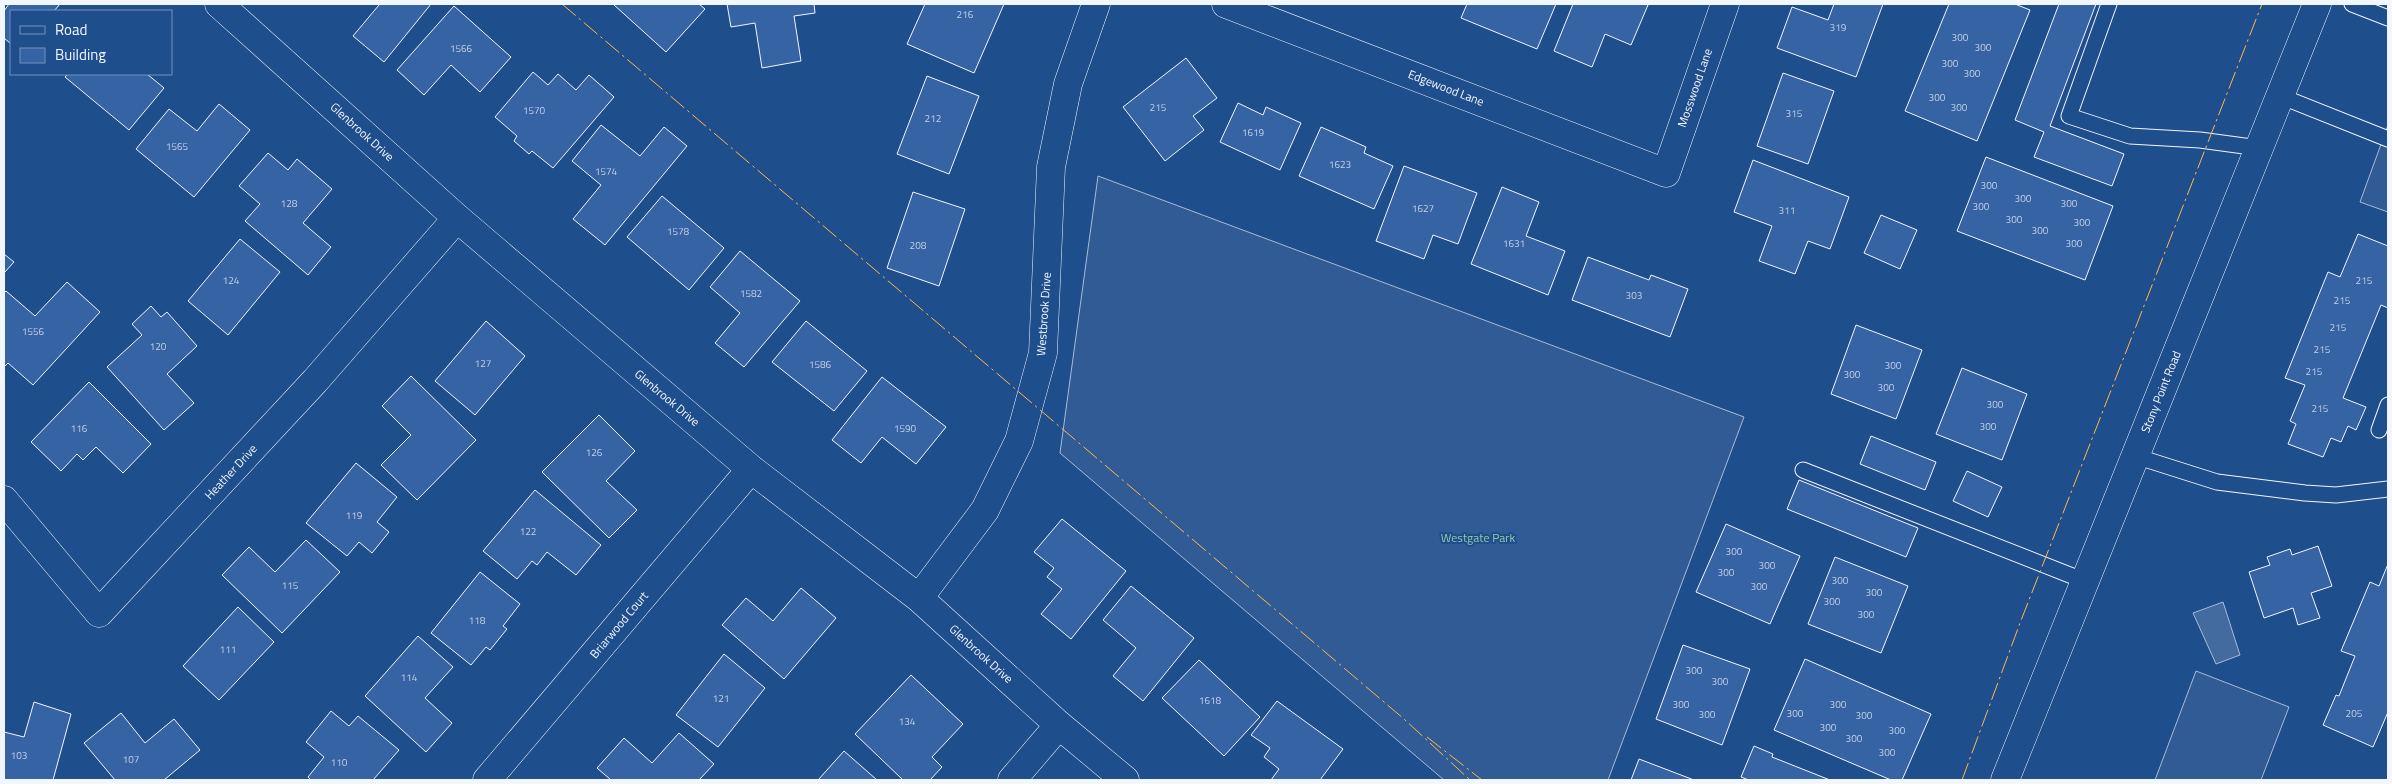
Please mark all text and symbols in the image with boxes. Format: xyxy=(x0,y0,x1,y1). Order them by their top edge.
house number: 216 xyxy=(957,7,974,22)
legend xyxy=(10,10,172,75)
text: Road xyxy=(55,18,87,41)
house number: 319 xyxy=(1830,20,1847,35)
house number: 300 xyxy=(1952,30,1969,45)
house number: 300 xyxy=(1975,40,1992,55)
house number: 1566 xyxy=(450,41,473,56)
text: Building xyxy=(55,43,106,66)
street label: Mosswood Lane xyxy=(1672,46,1717,130)
house number: 300 xyxy=(1942,56,1959,71)
street label: Edgewood Lane xyxy=(1405,64,1487,111)
house number: 300 xyxy=(1964,66,1981,81)
house number: 300 xyxy=(1929,90,1946,105)
street label: Glenbrook Drive xyxy=(326,98,399,166)
house number: 215 xyxy=(1150,100,1167,115)
house number: 300 xyxy=(1951,100,1968,115)
house number: 1570 xyxy=(523,103,546,118)
house number: 315 xyxy=(1786,106,1803,121)
house number: 212 xyxy=(925,111,941,126)
house number: 1619 xyxy=(1242,125,1265,140)
house number: 1565 xyxy=(166,139,189,154)
house number: 1623 xyxy=(1329,157,1351,172)
house number: 1574 xyxy=(595,164,618,179)
house number: 300 xyxy=(1981,178,1998,193)
house number: 300 xyxy=(2015,191,2032,206)
house number: 128 xyxy=(281,196,298,211)
house number: 300 xyxy=(2061,196,2078,211)
house number: 300 xyxy=(1973,199,1990,214)
house number: 1627 xyxy=(1412,201,1434,216)
house number: 311 xyxy=(1779,203,1795,218)
house number: 300 xyxy=(2006,212,2023,227)
house number: 300 xyxy=(2074,215,2091,230)
house number: 300 xyxy=(2032,223,2049,238)
house number: 1578 xyxy=(667,224,690,239)
house number: 1631 xyxy=(1503,236,1525,251)
house number: 300 xyxy=(2066,236,2083,251)
house number: 208 xyxy=(910,238,927,253)
street label: Westbrook Drive xyxy=(1031,271,1056,356)
house number: 124 xyxy=(223,273,240,288)
house number: 215 xyxy=(2356,273,2373,288)
house number: 1582 xyxy=(740,286,762,301)
house number: 303 xyxy=(1626,288,1642,303)
house number: 215 xyxy=(2334,293,2351,308)
house number: 215 xyxy=(2330,320,2347,335)
house number: 1556 xyxy=(22,324,45,339)
house number: 120 xyxy=(150,339,167,354)
house number: 215 xyxy=(2314,342,2331,357)
street label: Stony Point Road xyxy=(2135,348,2186,436)
house number: 127 xyxy=(475,356,491,371)
house number: 1586 xyxy=(809,357,832,372)
house number: 300 xyxy=(1885,358,1902,373)
house number: 215 xyxy=(2306,364,2323,379)
street label: Glenbrook Drive xyxy=(630,365,704,431)
house number: 300 xyxy=(1844,367,1861,382)
house number: 300 xyxy=(1878,380,1895,395)
house number: 300 xyxy=(1987,397,2004,412)
house number: 215 xyxy=(2312,401,2329,416)
house number: 300 xyxy=(1980,419,1997,434)
house number: 116 xyxy=(71,421,88,436)
house number: 1590 xyxy=(894,421,917,436)
street label: Heather Drive xyxy=(200,440,261,504)
house number: 126 xyxy=(586,445,603,460)
house number: 119 xyxy=(346,508,363,523)
house number: 122 xyxy=(520,524,536,539)
park label: Westgate Park xyxy=(1441,528,1515,547)
house number: 300 xyxy=(1726,544,1743,559)
house number: 300 xyxy=(1759,558,1776,573)
house number: 300 xyxy=(1718,565,1735,580)
house number: 300 xyxy=(1832,573,1849,588)
house number: 115 xyxy=(282,578,299,593)
house number: 300 xyxy=(1751,579,1768,594)
house number: 300 xyxy=(1866,585,1883,600)
street label: Briarwood Court xyxy=(585,586,653,662)
house number: 300 xyxy=(1824,594,1841,609)
house number: 300 xyxy=(1858,607,1875,622)
house number: 118 xyxy=(469,613,486,628)
street label: Glenbrook Drive xyxy=(945,620,1018,688)
house number: 111 xyxy=(220,642,236,657)
house number: 300 xyxy=(1686,663,1703,678)
house number: 114 xyxy=(401,670,418,685)
house number: 300 xyxy=(1712,674,1729,689)
house number: 121 xyxy=(713,691,729,706)
house number: 1618 xyxy=(1199,693,1222,708)
house number: 300 xyxy=(1673,697,1690,712)
house number: 300 xyxy=(1830,697,1847,712)
house number: 300 xyxy=(1787,706,1804,721)
house number: 205 xyxy=(2346,706,2363,721)
house number: 300 xyxy=(1699,707,1716,722)
house number: 300 xyxy=(1856,708,1873,723)
house number: 134 xyxy=(899,714,916,729)
house number: 300 xyxy=(1820,720,1837,735)
house number: 300 xyxy=(1889,723,1906,738)
house number: 300 xyxy=(1846,731,1863,746)
house number: 300 xyxy=(1879,745,1896,760)
house number: 103 xyxy=(11,748,27,763)
house number: 107 xyxy=(123,752,139,767)
house number: 110 xyxy=(331,755,348,770)

